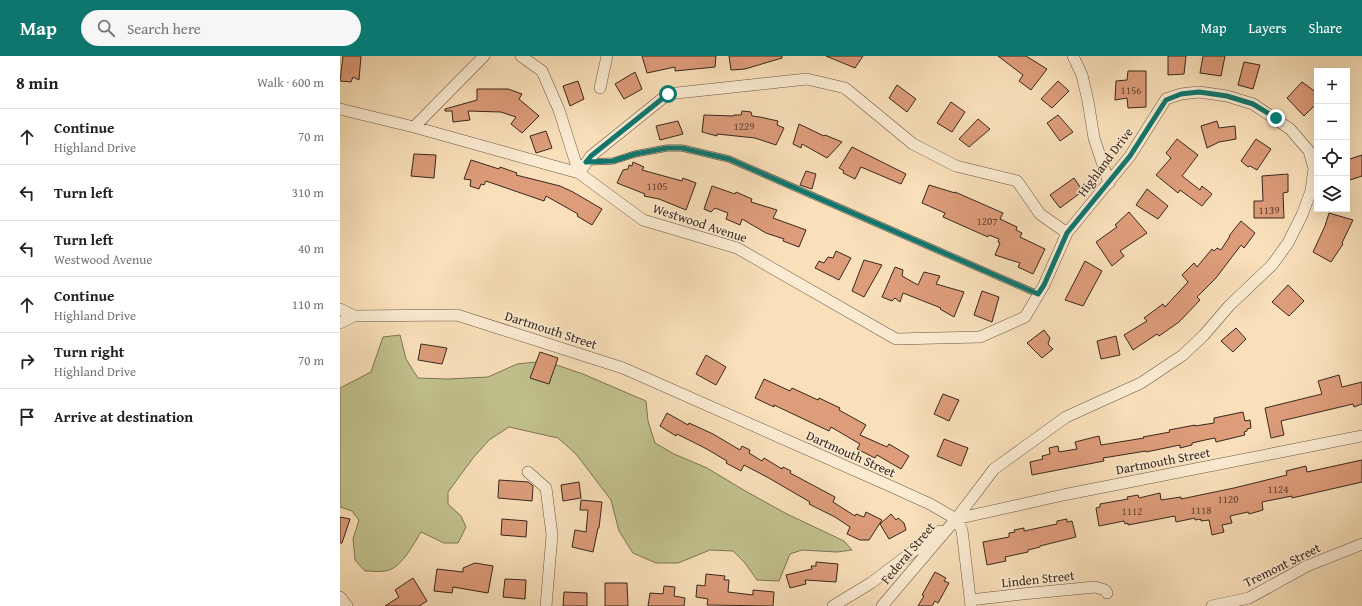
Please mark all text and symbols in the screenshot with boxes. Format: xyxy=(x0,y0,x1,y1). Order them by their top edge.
search box xyxy=(81,10,361,46)
text: Map xyxy=(20,14,57,42)
icon: search xyxy=(95,17,117,39)
text: Search here xyxy=(127,18,201,39)
text: Map xyxy=(1201,18,1227,38)
text: Layers xyxy=(1249,18,1287,38)
text: Share xyxy=(1309,18,1342,38)
map controls xyxy=(1314,68,1350,212)
button: + xyxy=(1314,68,1350,104)
text: 8 min xyxy=(16,70,58,95)
text: Walk · 600 m xyxy=(257,73,324,92)
house number: 1156 xyxy=(1120,82,1142,98)
route start xyxy=(659,85,677,103)
button: − xyxy=(1314,104,1350,140)
route end xyxy=(1267,109,1285,127)
text: Continue xyxy=(54,117,115,138)
house number: 1229 xyxy=(733,118,755,134)
street label: Highland Drive xyxy=(1073,123,1137,201)
icon: ahead xyxy=(16,126,38,148)
text: 70 m xyxy=(298,127,324,146)
text: Highland Drive xyxy=(54,138,136,157)
button: locate xyxy=(1314,140,1350,176)
button: layers xyxy=(1314,176,1350,212)
house number: 1105 xyxy=(646,178,668,194)
icon: left xyxy=(16,182,38,204)
text: Turn left xyxy=(54,182,113,203)
text: 310 m xyxy=(292,183,324,202)
street label: Westwood Avenue xyxy=(650,199,750,247)
house number: 1139 xyxy=(1258,202,1280,218)
house number: 1207 xyxy=(976,213,998,229)
text: Turn left xyxy=(54,229,113,250)
icon: left xyxy=(16,238,38,260)
text: 40 m xyxy=(298,239,324,258)
text: Westwood Avenue xyxy=(54,250,152,269)
text: Continue xyxy=(54,285,115,306)
icon: ahead xyxy=(16,294,38,316)
text: 110 m xyxy=(292,295,324,314)
text: Highland Drive xyxy=(54,306,136,325)
street label: Dartmouth Street xyxy=(502,306,600,354)
text: Turn right xyxy=(54,341,125,362)
icon: right xyxy=(16,350,38,372)
text: 70 m xyxy=(298,351,324,370)
text: Highland Drive xyxy=(54,362,136,381)
icon: arrive xyxy=(16,406,38,428)
text: Arrive at destination xyxy=(54,406,193,427)
street label: Dartmouth Street xyxy=(803,426,899,482)
street label: Dartmouth Street xyxy=(1114,442,1212,479)
house number: 1124 xyxy=(1267,481,1289,497)
house number: 1120 xyxy=(1217,491,1239,507)
house number: 1118 xyxy=(1190,502,1212,518)
house number: 1112 xyxy=(1121,503,1143,519)
street label: Federal Street xyxy=(876,518,940,588)
street label: Tremont Street xyxy=(1240,538,1324,592)
street label: Linden Street xyxy=(1001,566,1076,592)

